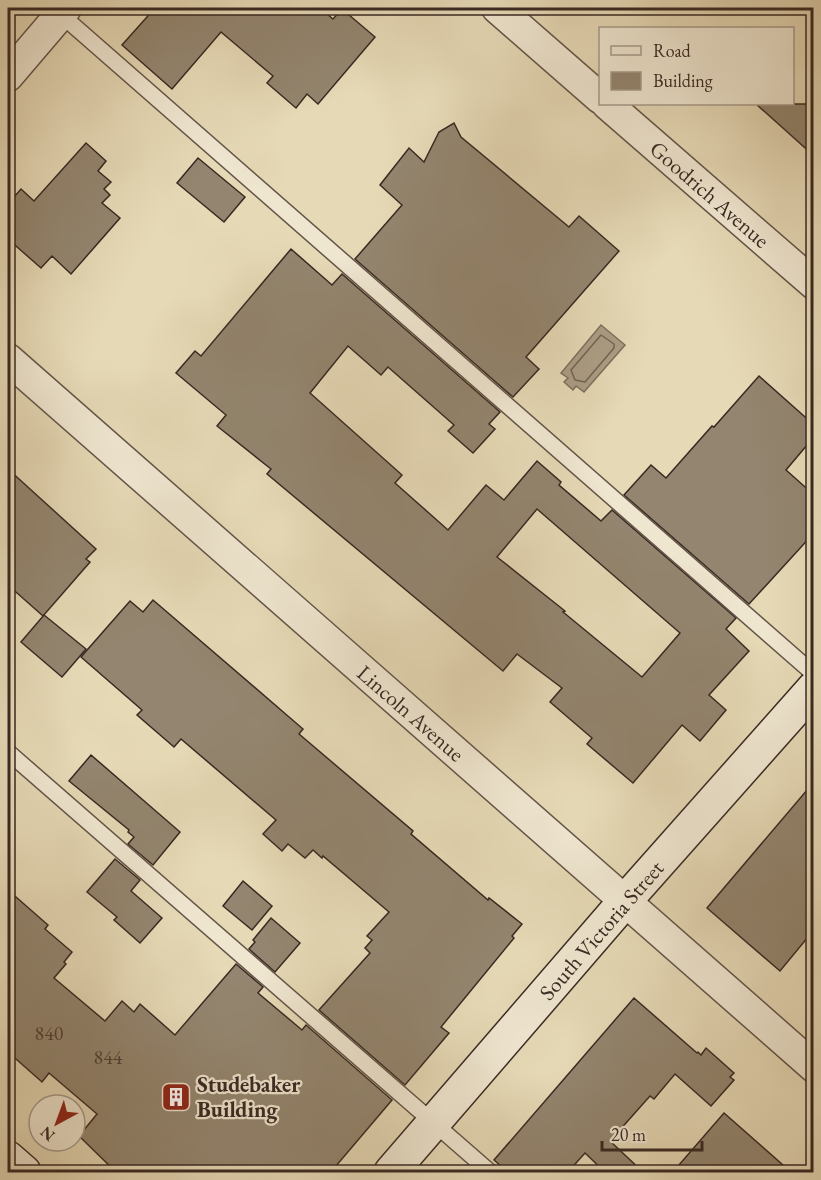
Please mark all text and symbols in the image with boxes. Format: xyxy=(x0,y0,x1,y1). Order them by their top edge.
legend xyxy=(599,27,794,105)
text: Road xyxy=(653,39,692,62)
text: Building xyxy=(653,69,713,92)
street label: Goodrich Avenue xyxy=(644,134,776,255)
street label: Lincoln Avenue xyxy=(351,659,471,768)
street label: South Victoria Street xyxy=(533,854,670,1006)
house number: 840 xyxy=(35,1020,64,1046)
house number: 844 xyxy=(94,1044,123,1070)
place label: Studebaker Building xyxy=(197,1070,301,1124)
building icon: Studebaker Building xyxy=(160,1081,192,1113)
north arrow xyxy=(27,1093,87,1153)
scale bar xyxy=(602,1114,702,1152)
text: N xyxy=(36,1122,59,1146)
text: 20 m xyxy=(611,1123,646,1146)

